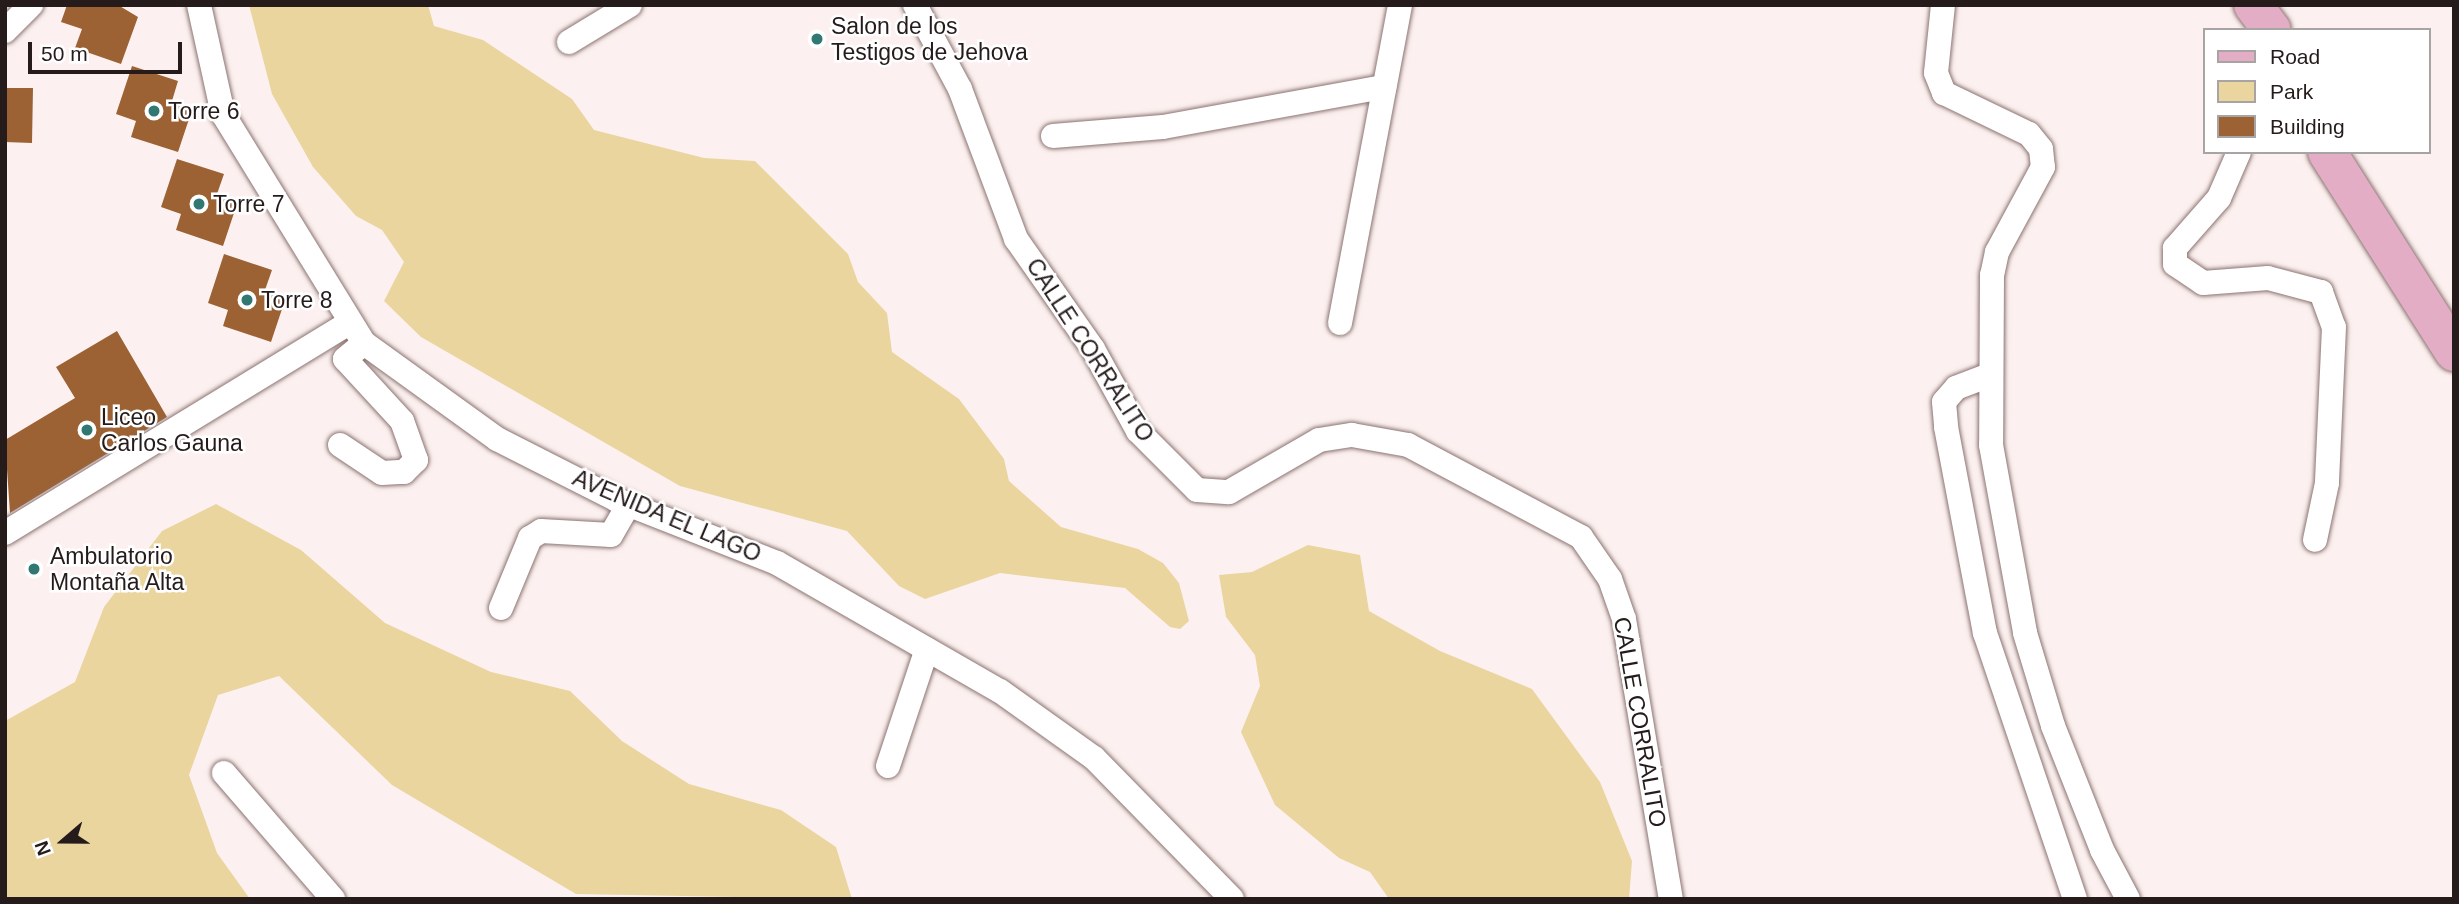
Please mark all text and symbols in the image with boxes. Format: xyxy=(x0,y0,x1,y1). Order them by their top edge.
place label: Salon de los Testigos de Jehova xyxy=(831,12,1028,66)
scale bar xyxy=(32,28,186,72)
legend xyxy=(2204,28,2431,154)
marker: Salon de los Testigos de Jehova xyxy=(809,31,825,47)
text: 50 m xyxy=(41,42,88,65)
text: Road xyxy=(2270,45,2320,68)
text: Park xyxy=(2270,80,2313,103)
place label: Torre 6 xyxy=(168,97,240,125)
marker: Torre 6 xyxy=(146,103,162,119)
text: Building xyxy=(2270,115,2345,138)
place label: Torre 7 xyxy=(213,190,285,218)
marker: Torre 7 xyxy=(191,196,207,212)
street label: CALLE CORRALITO xyxy=(1020,253,1160,447)
place label: Torre 8 xyxy=(261,286,333,314)
marker: Torre 8 xyxy=(239,292,255,308)
place label: Liceo Carlos Gauna xyxy=(101,403,243,457)
marker: Liceo Carlos Gauna xyxy=(79,422,95,438)
street label: AVENIDA EL LAGO xyxy=(568,463,766,569)
place label: Ambulatorio Montaña Alta xyxy=(50,542,186,596)
marker: Ambulatorio Montaña Alta xyxy=(24,559,44,579)
street label: CALLE CORRALITO xyxy=(1608,615,1672,829)
north arrow xyxy=(28,806,98,876)
text: N xyxy=(31,838,55,858)

